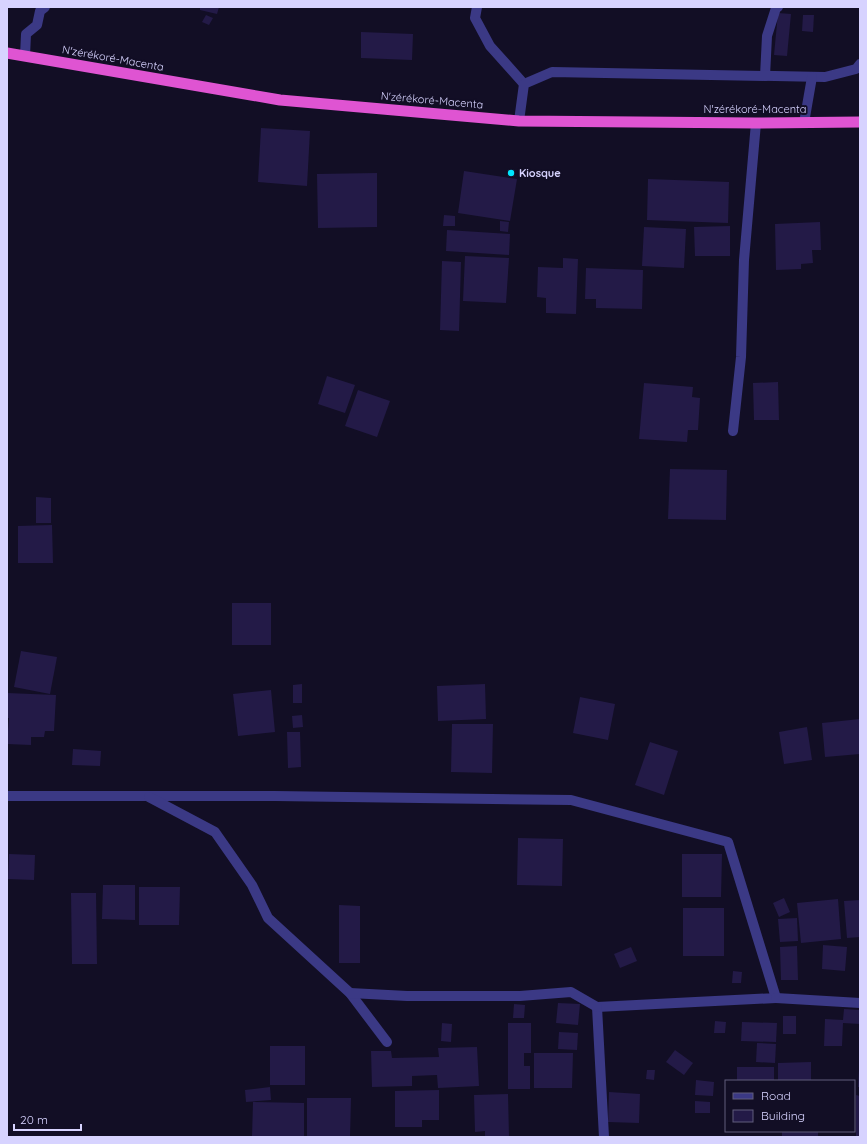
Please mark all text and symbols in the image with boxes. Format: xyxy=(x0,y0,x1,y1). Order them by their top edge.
street label: N'zérékoré-Macenta xyxy=(61,42,165,74)
street label: N'zérékoré-Macenta xyxy=(380,89,484,111)
street label: N'zérékoré-Macenta xyxy=(704,102,806,116)
place label: Kiosque xyxy=(519,166,561,180)
marker: Kiosque xyxy=(506,168,516,178)
legend xyxy=(725,1080,855,1132)
text: Road xyxy=(761,1088,791,1103)
scale bar xyxy=(14,1106,81,1132)
text: Building xyxy=(761,1108,805,1123)
text: 20 m xyxy=(20,1112,48,1127)

